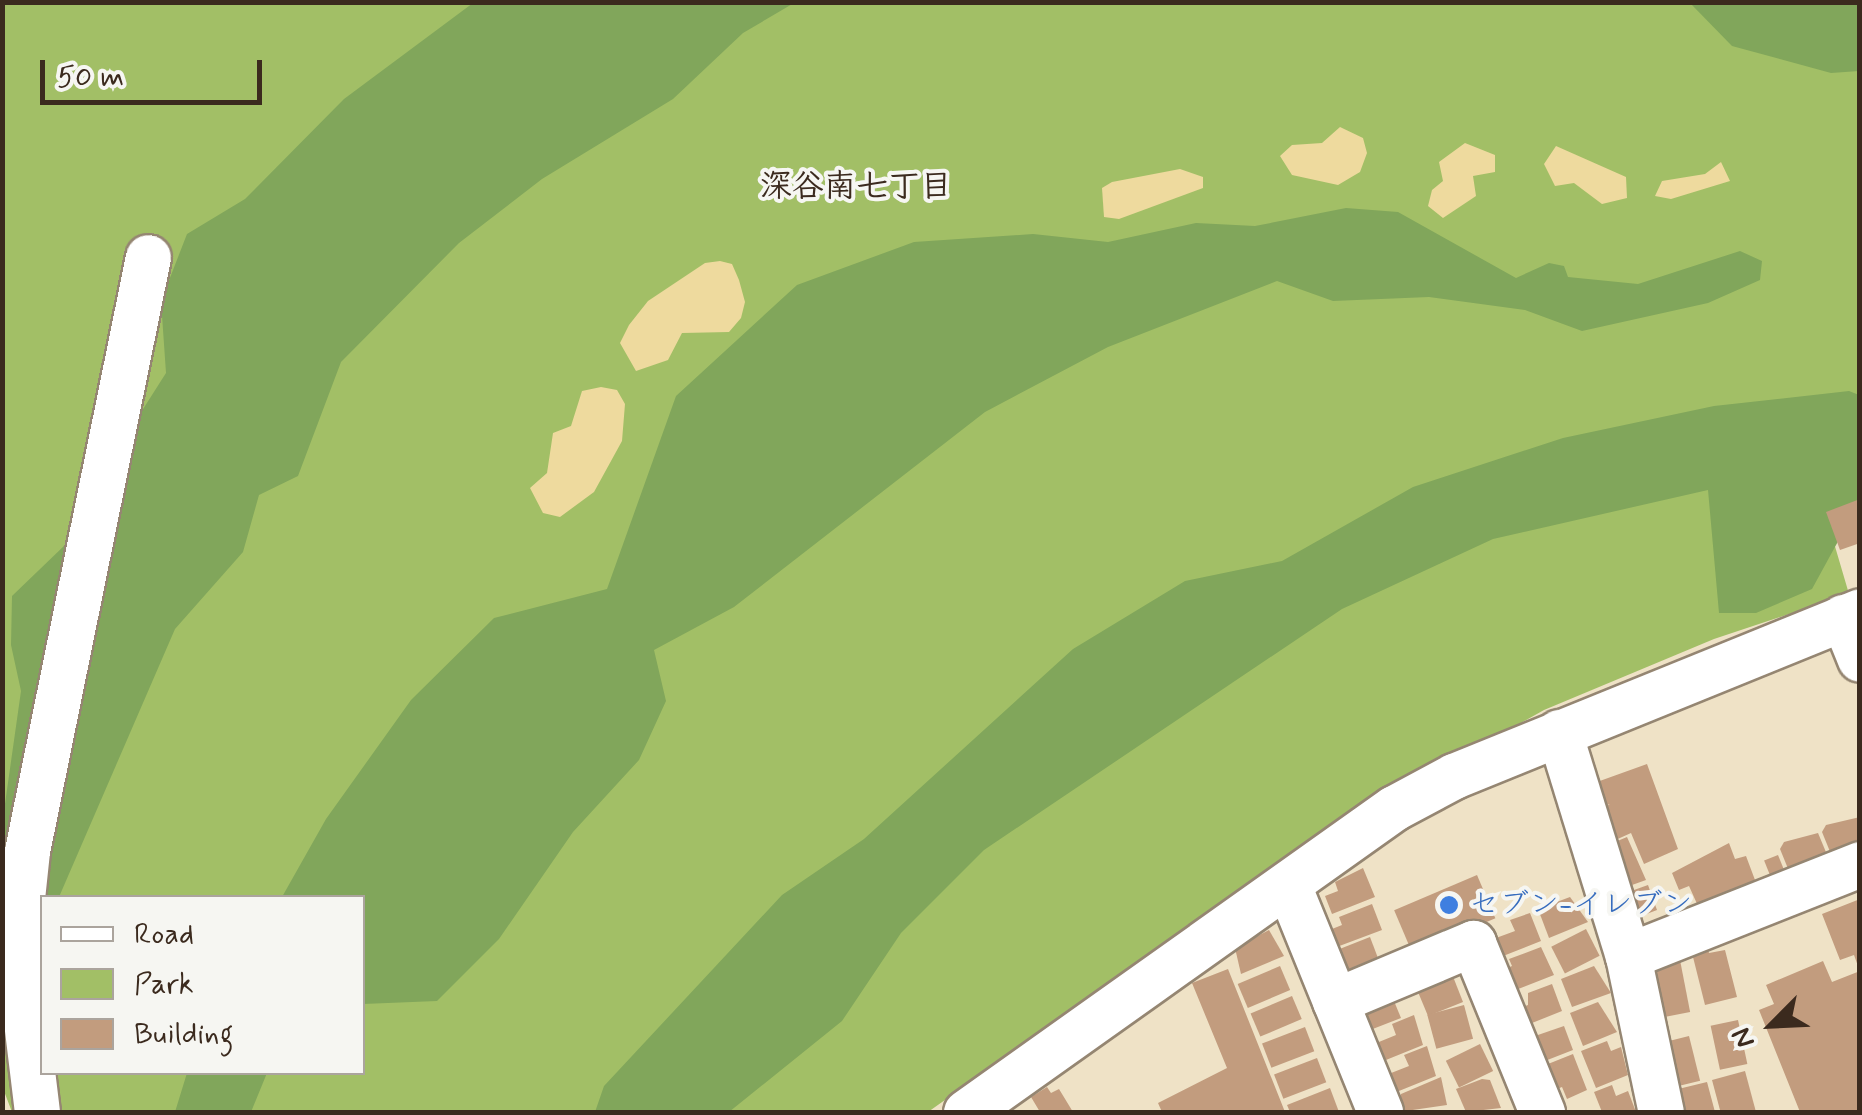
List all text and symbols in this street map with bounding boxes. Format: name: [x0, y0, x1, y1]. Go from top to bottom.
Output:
scale bar: [45, 40, 268, 102]
text: 50 m: [57, 58, 124, 97]
district label: 深谷南七丁目: [760, 168, 952, 206]
place label: セブン-イレブン: [1469, 887, 1692, 923]
marker: セブン-イレブン: [1438, 894, 1460, 916]
legend: [40, 895, 365, 1075]
text: Road: [134, 915, 194, 954]
text: Park: [134, 965, 194, 1004]
north arrow: [1722, 975, 1822, 1075]
text: Building: [134, 1015, 233, 1054]
text: N: [1723, 1021, 1765, 1053]

